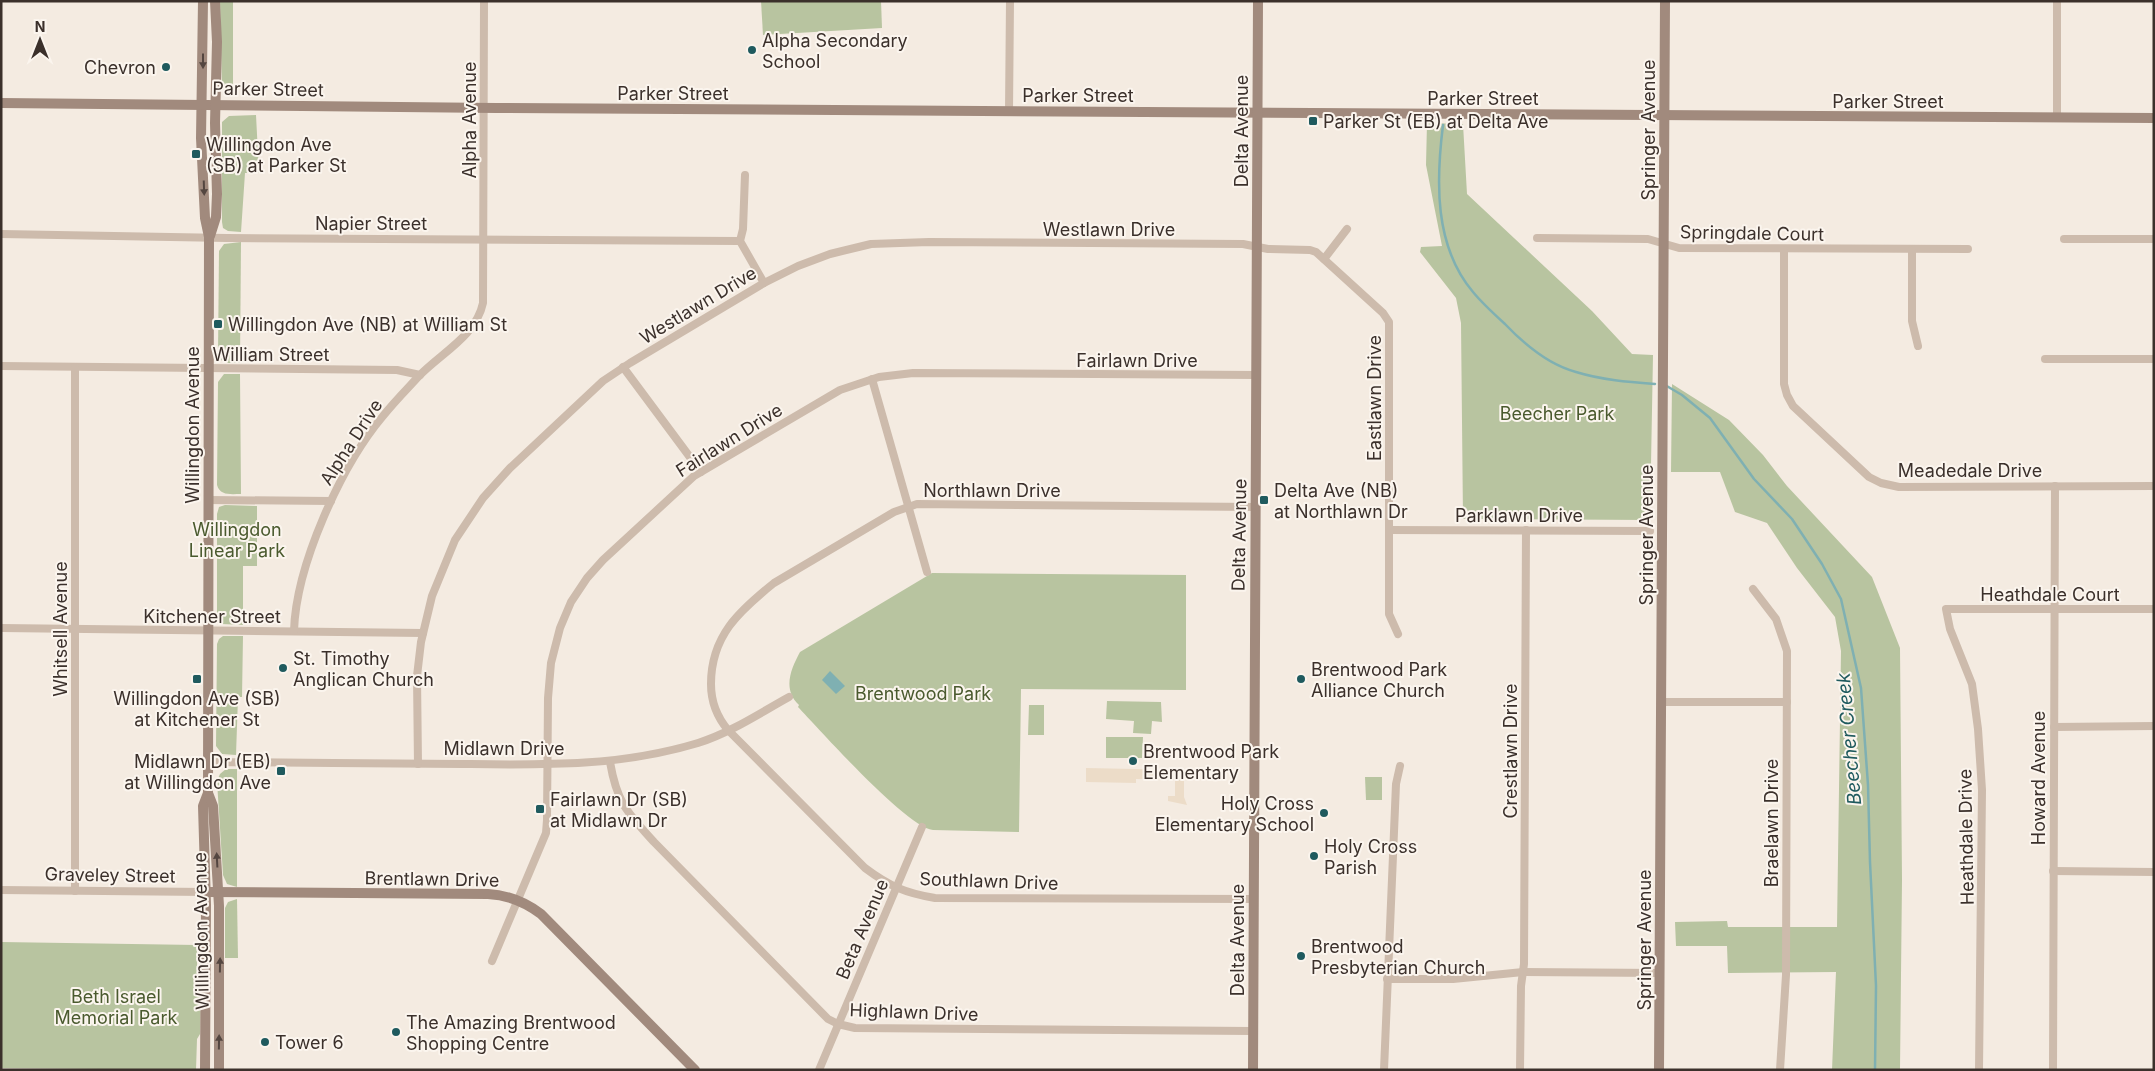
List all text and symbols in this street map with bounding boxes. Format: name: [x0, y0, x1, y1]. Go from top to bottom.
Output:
north arrow: [15, 15, 65, 65]
text: N: [35, 18, 45, 35]
place label: Alpha Secondary School: [762, 30, 908, 72]
marker: Alpha Secondary School: [746, 44, 758, 56]
one-way arrow: [199, 53, 207, 69]
place label: Chevron: [84, 57, 156, 78]
street label: Springer Avenue: [1638, 59, 1659, 201]
marker: Chevron: [160, 61, 172, 73]
street label: Alpha Avenue: [459, 62, 480, 178]
street label: Delta Avenue: [1231, 75, 1252, 187]
street label: Parker Street: [212, 78, 324, 100]
street label: Parker Street: [617, 83, 729, 104]
street label: Parker Street: [1022, 85, 1134, 106]
street label: Parker Street: [1427, 88, 1539, 109]
street label: Parker Street: [1832, 91, 1944, 112]
place label: Parker St (EB) at Delta Ave: [1323, 111, 1549, 132]
marker: Parker St (EB) at Delta Ave: [1307, 115, 1319, 127]
place label: Willingdon Ave (SB) at Parker St: [206, 134, 347, 176]
marker: Willingdon Ave (SB) at Parker St: [190, 148, 202, 160]
one-way arrow: [200, 181, 208, 197]
street label: Napier Street: [315, 213, 427, 234]
street label: Westlawn Drive: [1043, 219, 1175, 240]
street label: Springdale Court: [1680, 221, 1824, 245]
street label: Westlawn Drive: [636, 262, 760, 348]
place label: Willingdon Ave (NB) at William St: [228, 314, 507, 335]
marker: Willingdon Ave (NB) at William St: [212, 318, 224, 330]
street label: Eastlawn Drive: [1364, 335, 1385, 461]
street label: William Street: [213, 344, 330, 365]
street label: Willingdon Avenue: [182, 346, 203, 504]
street label: Fairlawn Drive: [1076, 350, 1198, 371]
street label: Alpha Drive: [315, 395, 387, 489]
street label: Fairlawn Drive: [672, 399, 786, 481]
park label: Beecher Park: [1500, 403, 1614, 424]
street label: Meadedale Drive: [1898, 460, 2042, 481]
street label: Springer Avenue: [1636, 464, 1657, 606]
street label: Delta Avenue: [1228, 479, 1250, 591]
street label: Northlawn Drive: [923, 480, 1061, 501]
place label: Delta Ave (NB) at Northlawn Dr: [1274, 480, 1408, 522]
marker: Delta Ave (NB) at Northlawn Dr: [1258, 494, 1270, 506]
street label: Parklawn Drive: [1455, 505, 1583, 526]
park label: Willingdon Linear Park: [189, 519, 285, 561]
street label: Whitsell Avenue: [50, 561, 71, 697]
street label: Heathdale Court: [1980, 584, 2120, 605]
street label: Kitchener Street: [143, 606, 281, 627]
place label: St. Timothy Anglican Church: [293, 648, 434, 690]
place label: Brentwood Park Alliance Church: [1311, 659, 1447, 701]
marker: St. Timothy Anglican Church: [277, 662, 289, 674]
water label: Beecher Creek: [1832, 671, 1866, 806]
marker: Willingdon Ave (SB) at Kitchener St: [191, 673, 203, 685]
marker: Brentwood Park Alliance Church: [1295, 673, 1307, 685]
park label: Brentwood Park: [855, 683, 991, 704]
street label: Crestlawn Drive: [1500, 683, 1521, 819]
place label: Willingdon Ave (SB) at Kitchener St: [113, 688, 281, 730]
street label: Howard Avenue: [2028, 711, 2049, 845]
street label: Midlawn Drive: [443, 738, 565, 759]
place label: Brentwood Park Elementary: [1143, 741, 1279, 783]
place label: Midlawn Dr (EB) at Willingdon Ave: [124, 751, 271, 793]
marker: Brentwood Park Elementary: [1127, 755, 1139, 767]
street label: Braelawn Drive: [1761, 759, 1782, 887]
marker: Midlawn Dr (EB) at Willingdon Ave: [275, 765, 287, 777]
street label: Heathdale Drive: [1954, 769, 1978, 905]
place label: Fairlawn Dr (SB) at Midlawn Dr: [550, 789, 688, 831]
place label: Holy Cross Elementary School: [1155, 793, 1314, 835]
marker: Fairlawn Dr (SB) at Midlawn Dr: [534, 803, 546, 815]
marker: Holy Cross Elementary School: [1318, 807, 1330, 819]
place label: Holy Cross Parish: [1324, 836, 1417, 878]
marker: Holy Cross Parish: [1308, 850, 1320, 862]
street label: Willingdon Avenue: [189, 852, 213, 1010]
one-way arrow: [212, 852, 220, 868]
street label: Graveley Street: [44, 863, 176, 887]
street label: Brentlawn Drive: [364, 867, 500, 891]
street label: Southlawn Drive: [919, 868, 1059, 894]
street label: Springer Avenue: [1634, 869, 1655, 1011]
street label: Beta Avenue: [831, 876, 893, 982]
street label: Delta Avenue: [1227, 884, 1248, 996]
place label: Brentwood Presbyterian Church: [1311, 936, 1485, 978]
marker: Brentwood Presbyterian Church: [1295, 950, 1307, 962]
one-way arrow: [216, 956, 224, 972]
park label: Beth Israel Memorial Park: [55, 986, 178, 1028]
street label: Highlawn Drive: [849, 999, 979, 1025]
place label: The Amazing Brentwood Shopping Centre: [406, 1012, 616, 1054]
marker: The Amazing Brentwood Shopping Centre: [390, 1026, 402, 1038]
place label: Tower 6: [275, 1032, 344, 1053]
one-way arrow: [216, 1033, 224, 1049]
marker: Tower 6: [259, 1036, 271, 1048]

